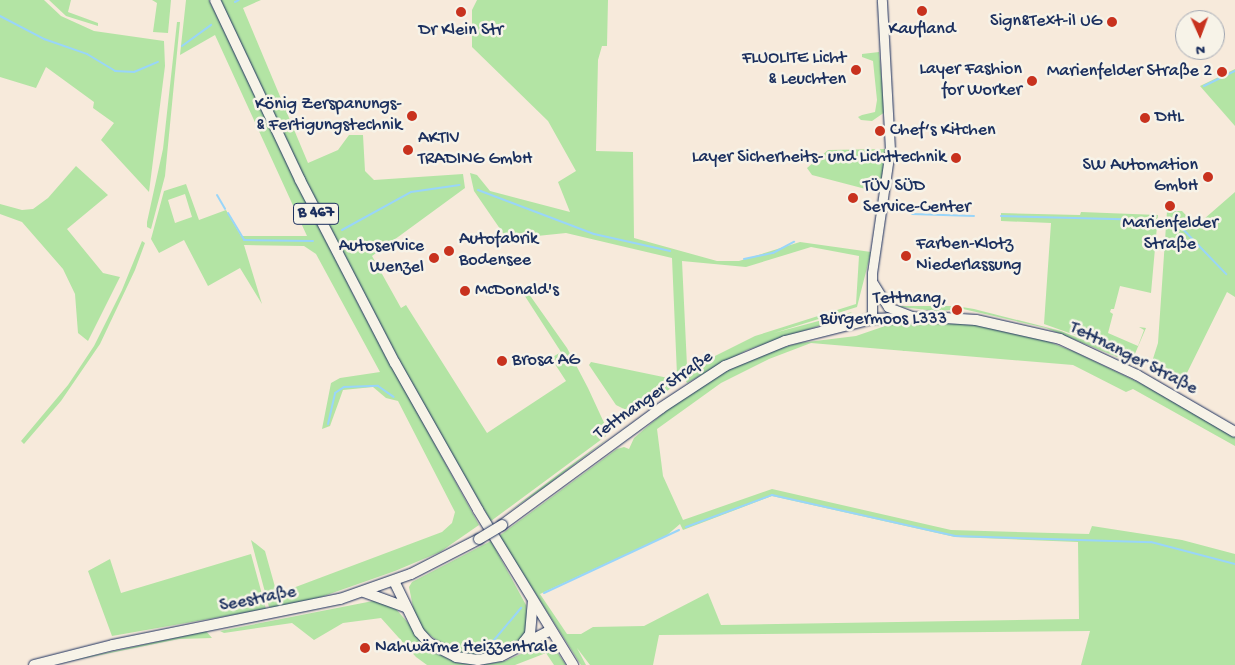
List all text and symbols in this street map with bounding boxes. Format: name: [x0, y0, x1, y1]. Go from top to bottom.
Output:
marker: Kaufland: [916, 5, 928, 17]
marker: Dr Klein Str: [455, 6, 467, 18]
north arrow: [1175, 10, 1225, 60]
place label: Sign&Text-il UG: [990, 11, 1102, 33]
marker: Sign&Text-il UG: [1106, 16, 1118, 28]
place label: Kaufland: [889, 19, 955, 41]
place label: Dr Klein Str: [419, 20, 503, 42]
text: N: [1196, 41, 1205, 58]
place label: FLUOLITE Licht & Leuchten: [742, 49, 846, 92]
place label: Layer Fashion for Worker: [919, 60, 1022, 102]
place label: Marienfelder Straße 2: [1047, 61, 1212, 83]
marker: FLUOLITE Licht & Leuchten: [850, 64, 862, 76]
marker: Marienfelder Straße 2: [1216, 66, 1228, 78]
marker: Layer Fashion for Worker: [1026, 75, 1038, 87]
place label: König Zerspanungs- & Fertigungstechnik: [255, 95, 402, 138]
place label: DHL: [1155, 107, 1184, 129]
marker: König Zerspanungs- & Fertigungstechnik: [406, 110, 418, 122]
marker: DHL: [1139, 112, 1151, 124]
place label: Chef‘s Kitchen: [890, 120, 996, 142]
marker: Chef‘s Kitchen: [874, 125, 886, 137]
place label: AKTIV TRADING GmbH: [418, 129, 532, 172]
marker: AKTIV TRADING GmbH: [402, 144, 414, 156]
place label: Layer Sicherheits- und Lichttechnik: [692, 147, 946, 169]
marker: Layer Sicherheits- und Lichttechnik: [950, 152, 962, 164]
place label: SW Automation GmbH: [1082, 156, 1198, 198]
marker: SW Automation GmbH: [1202, 171, 1214, 183]
place label: TÜV SÜD Service-Center: [863, 177, 971, 220]
marker: TÜV SÜD Service-Center: [847, 192, 859, 204]
road number: B 467: [292, 200, 340, 228]
marker: Marienfelder Straße: [1164, 200, 1176, 212]
place label: Marienfelder Straße: [1122, 214, 1218, 256]
place label: Autofabrik Bodensee: [459, 230, 538, 272]
place label: Farben-Klotz Niederlassung: [916, 235, 1022, 278]
place label: Autoservice Wenzel: [339, 237, 424, 280]
marker: Autofabrik Bodensee: [443, 245, 455, 257]
marker: Farben-Klotz Niederlassung: [900, 250, 912, 262]
marker: Autoservice Wenzel: [428, 252, 440, 264]
place label: McDonald's: [475, 280, 559, 302]
marker: McDonald's: [459, 285, 471, 297]
place label: Tettnang, Bürgermoos L333: [820, 289, 947, 332]
marker: Tettnang, Bürgermoos L333: [951, 304, 963, 316]
street label: Tettnanger Straße: [1066, 317, 1200, 401]
street label: Tettnanger Straße: [590, 347, 718, 445]
place label: Brosa AG: [512, 350, 580, 372]
marker: Brosa AG: [496, 355, 508, 367]
street label: Seestraße: [218, 582, 298, 618]
place label: Nahwärme Heizzentrale: [375, 637, 557, 659]
marker: Nahwärme Heizzentrale: [359, 642, 371, 654]

